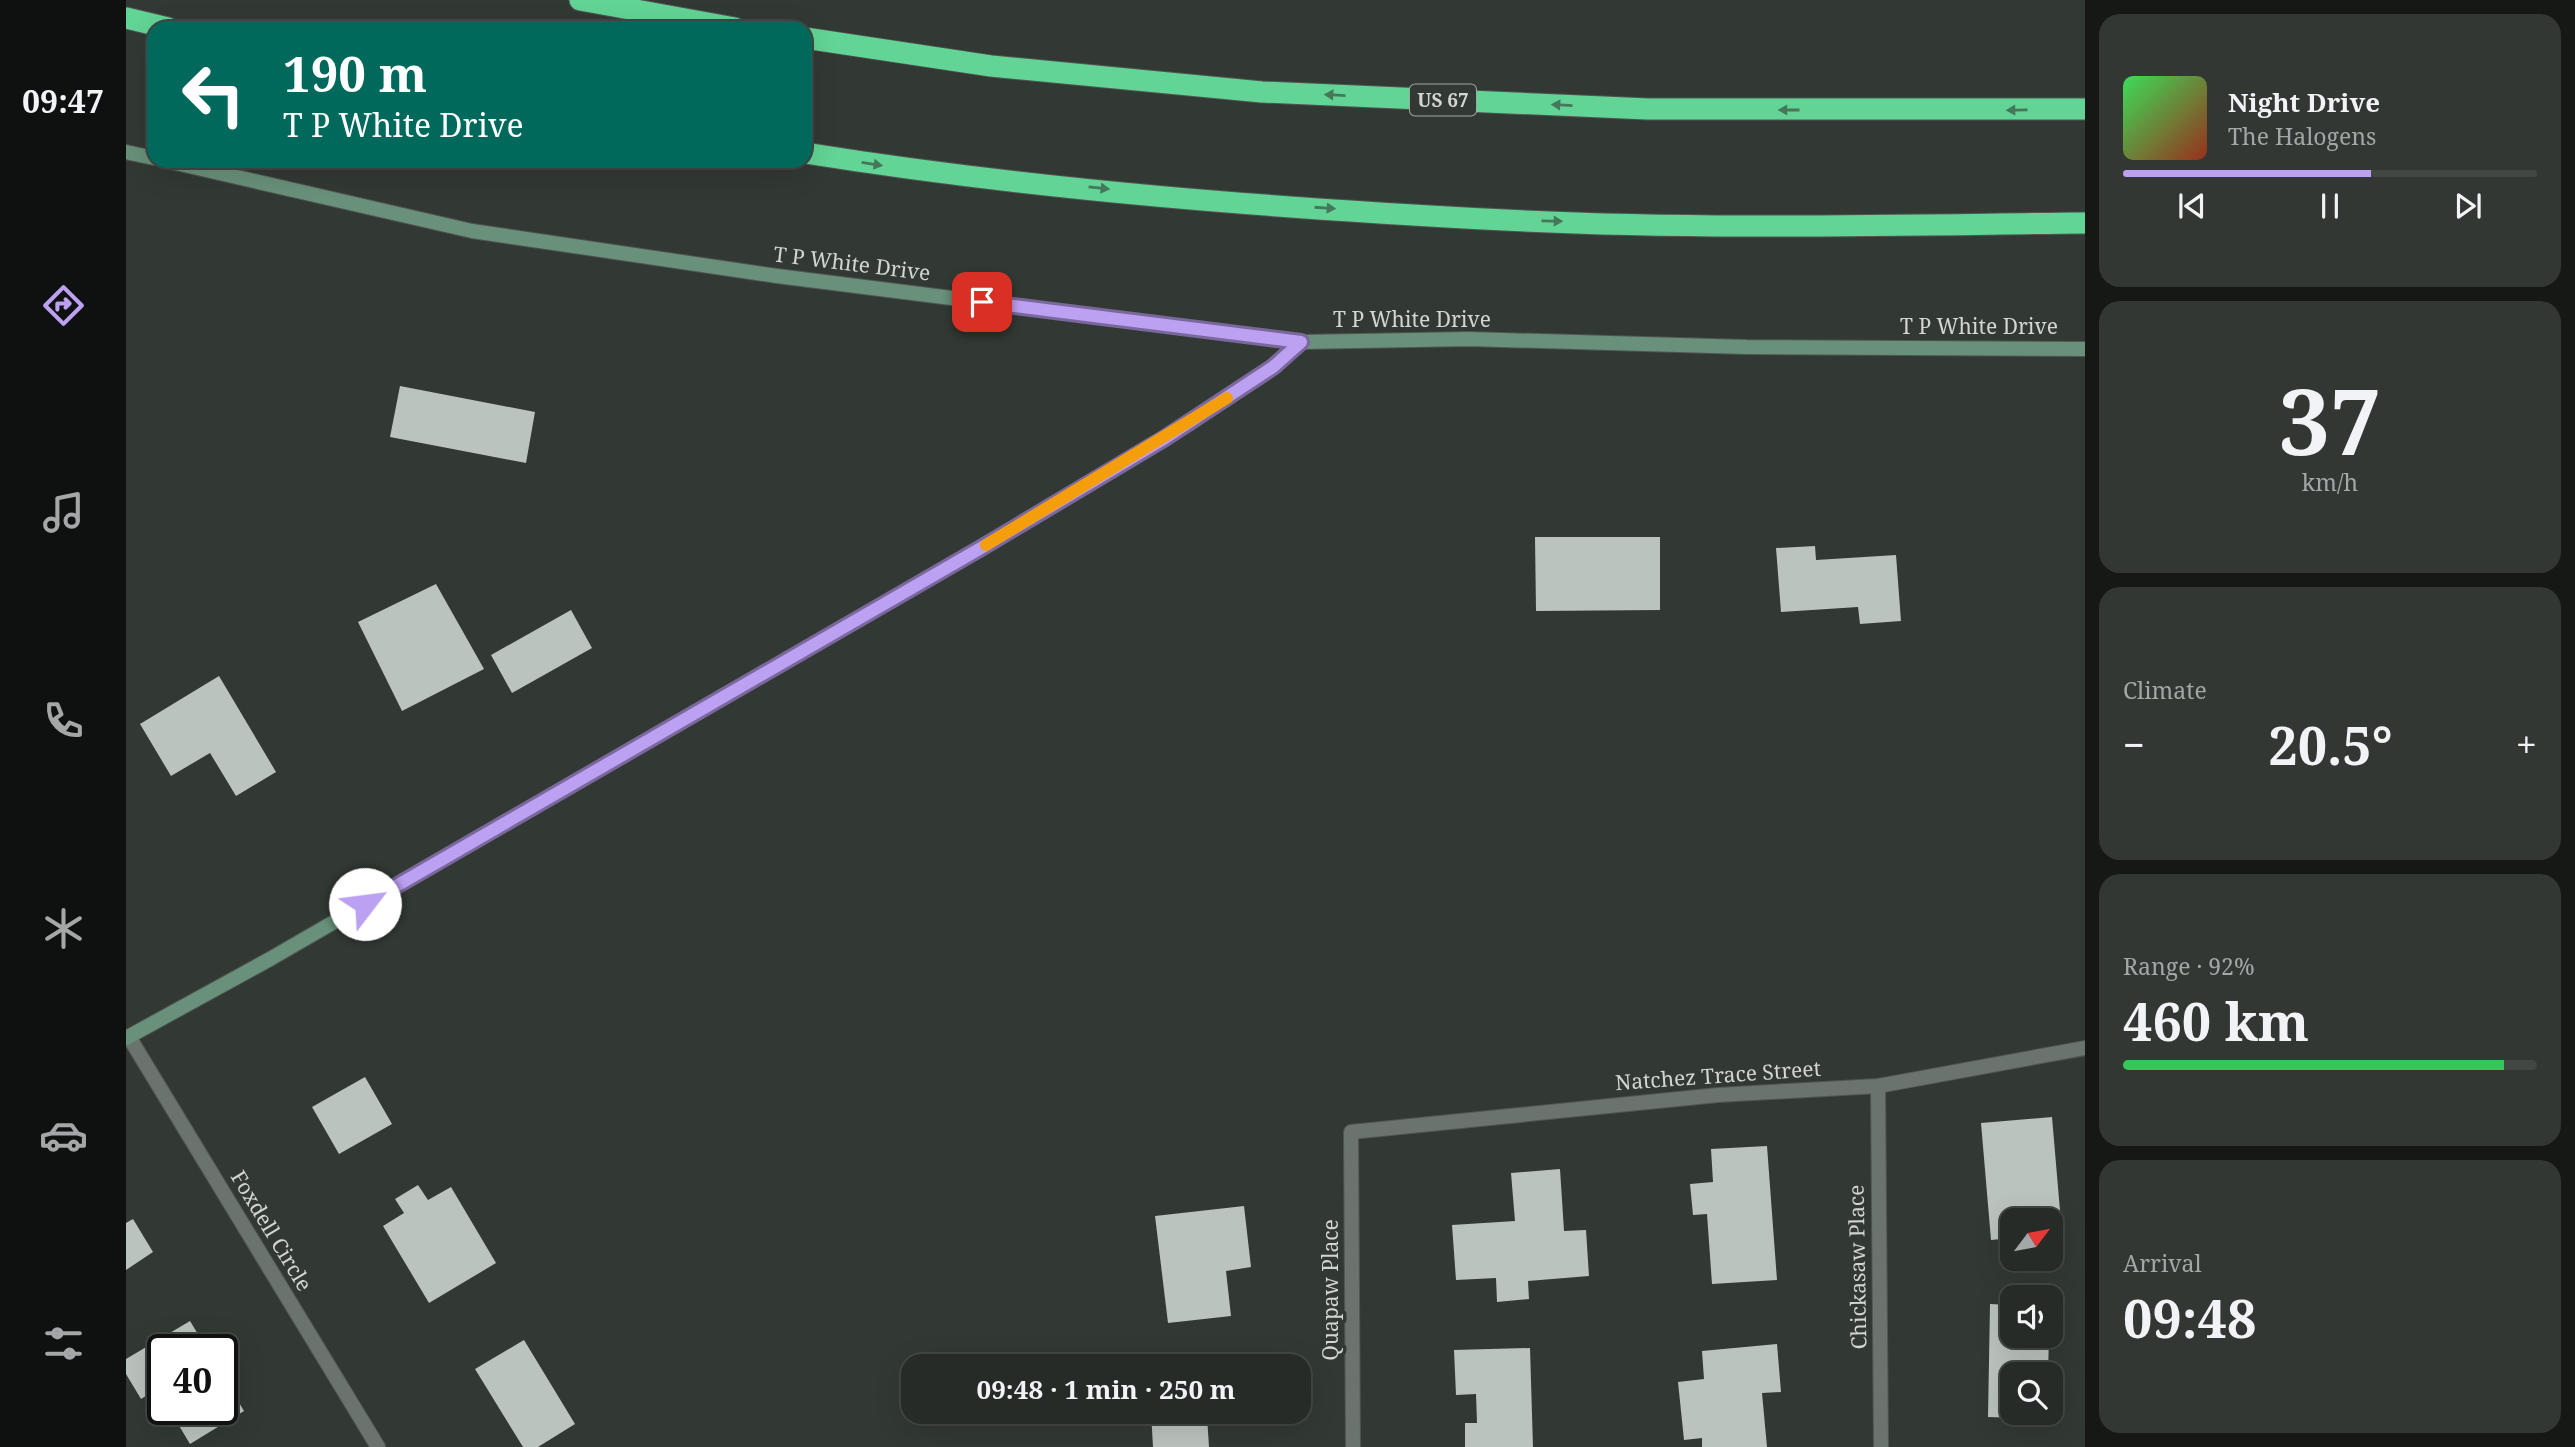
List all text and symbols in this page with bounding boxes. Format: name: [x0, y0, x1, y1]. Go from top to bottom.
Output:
text: 190 m: [283, 40, 427, 106]
icon: left: [168, 49, 259, 140]
text: 09:47: [22, 79, 104, 122]
text: Night Drive: [2228, 84, 2380, 120]
road number: US 67: [1410, 85, 1476, 116]
one-way arrow: [1323, 89, 1345, 100]
one-way arrow: [1551, 100, 1573, 111]
text: T P White Drive: [283, 103, 524, 146]
one-way arrow: [1778, 104, 1800, 116]
one-way arrow: [2006, 104, 2028, 116]
text: The Halogens: [2228, 120, 2376, 152]
one-way arrow: [861, 159, 883, 170]
one-way arrow: [1088, 183, 1110, 194]
icon: previous: [2173, 187, 2211, 225]
icon: pause: [2311, 187, 2349, 225]
icon: next: [2449, 187, 2487, 225]
one-way arrow: [1314, 203, 1336, 214]
one-way arrow: [1541, 216, 1563, 227]
street label: T P White Drive: [772, 239, 932, 287]
pin: [952, 272, 1012, 332]
icon: directions: [39, 281, 88, 330]
icon: arrive: [963, 283, 1001, 321]
street label: T P White Drive: [1333, 305, 1491, 333]
street label: T P White Drive: [1900, 312, 2058, 340]
text: 37: [2279, 358, 2381, 482]
text: km/h: [2302, 466, 2358, 498]
icon: music: [39, 488, 88, 537]
text: Climate: [2123, 674, 2207, 706]
icon: phone: [39, 696, 88, 745]
text: 20.5°: [2268, 709, 2393, 780]
text: −: [2123, 718, 2145, 770]
text: +: [2516, 718, 2537, 770]
position arrow: [328, 867, 402, 941]
icon: climate: [39, 904, 88, 953]
text: Range · 92%: [2123, 950, 2255, 982]
text: 460 km: [2123, 985, 2309, 1056]
street label: Natchez Trace Street: [1614, 1054, 1822, 1096]
icon: car: [39, 1111, 88, 1160]
street label: Foxdell Circle: [225, 1165, 319, 1296]
street label: Chickasaw Place: [1842, 1184, 1872, 1350]
north arrow: [2000, 1208, 2063, 1270]
map controls: [2000, 1208, 2063, 1425]
street label: Quapaw Place: [1316, 1219, 1344, 1361]
text: Arrival: [2123, 1247, 2202, 1279]
text: 09:48: [2123, 1282, 2256, 1353]
button: sound: [2000, 1285, 2063, 1348]
icon: filters: [39, 1319, 88, 1368]
speed limit sign: 40: [147, 1334, 238, 1425]
button: search: [2000, 1362, 2063, 1425]
text: 09:48 · 1 min · 250 m: [976, 1371, 1236, 1407]

